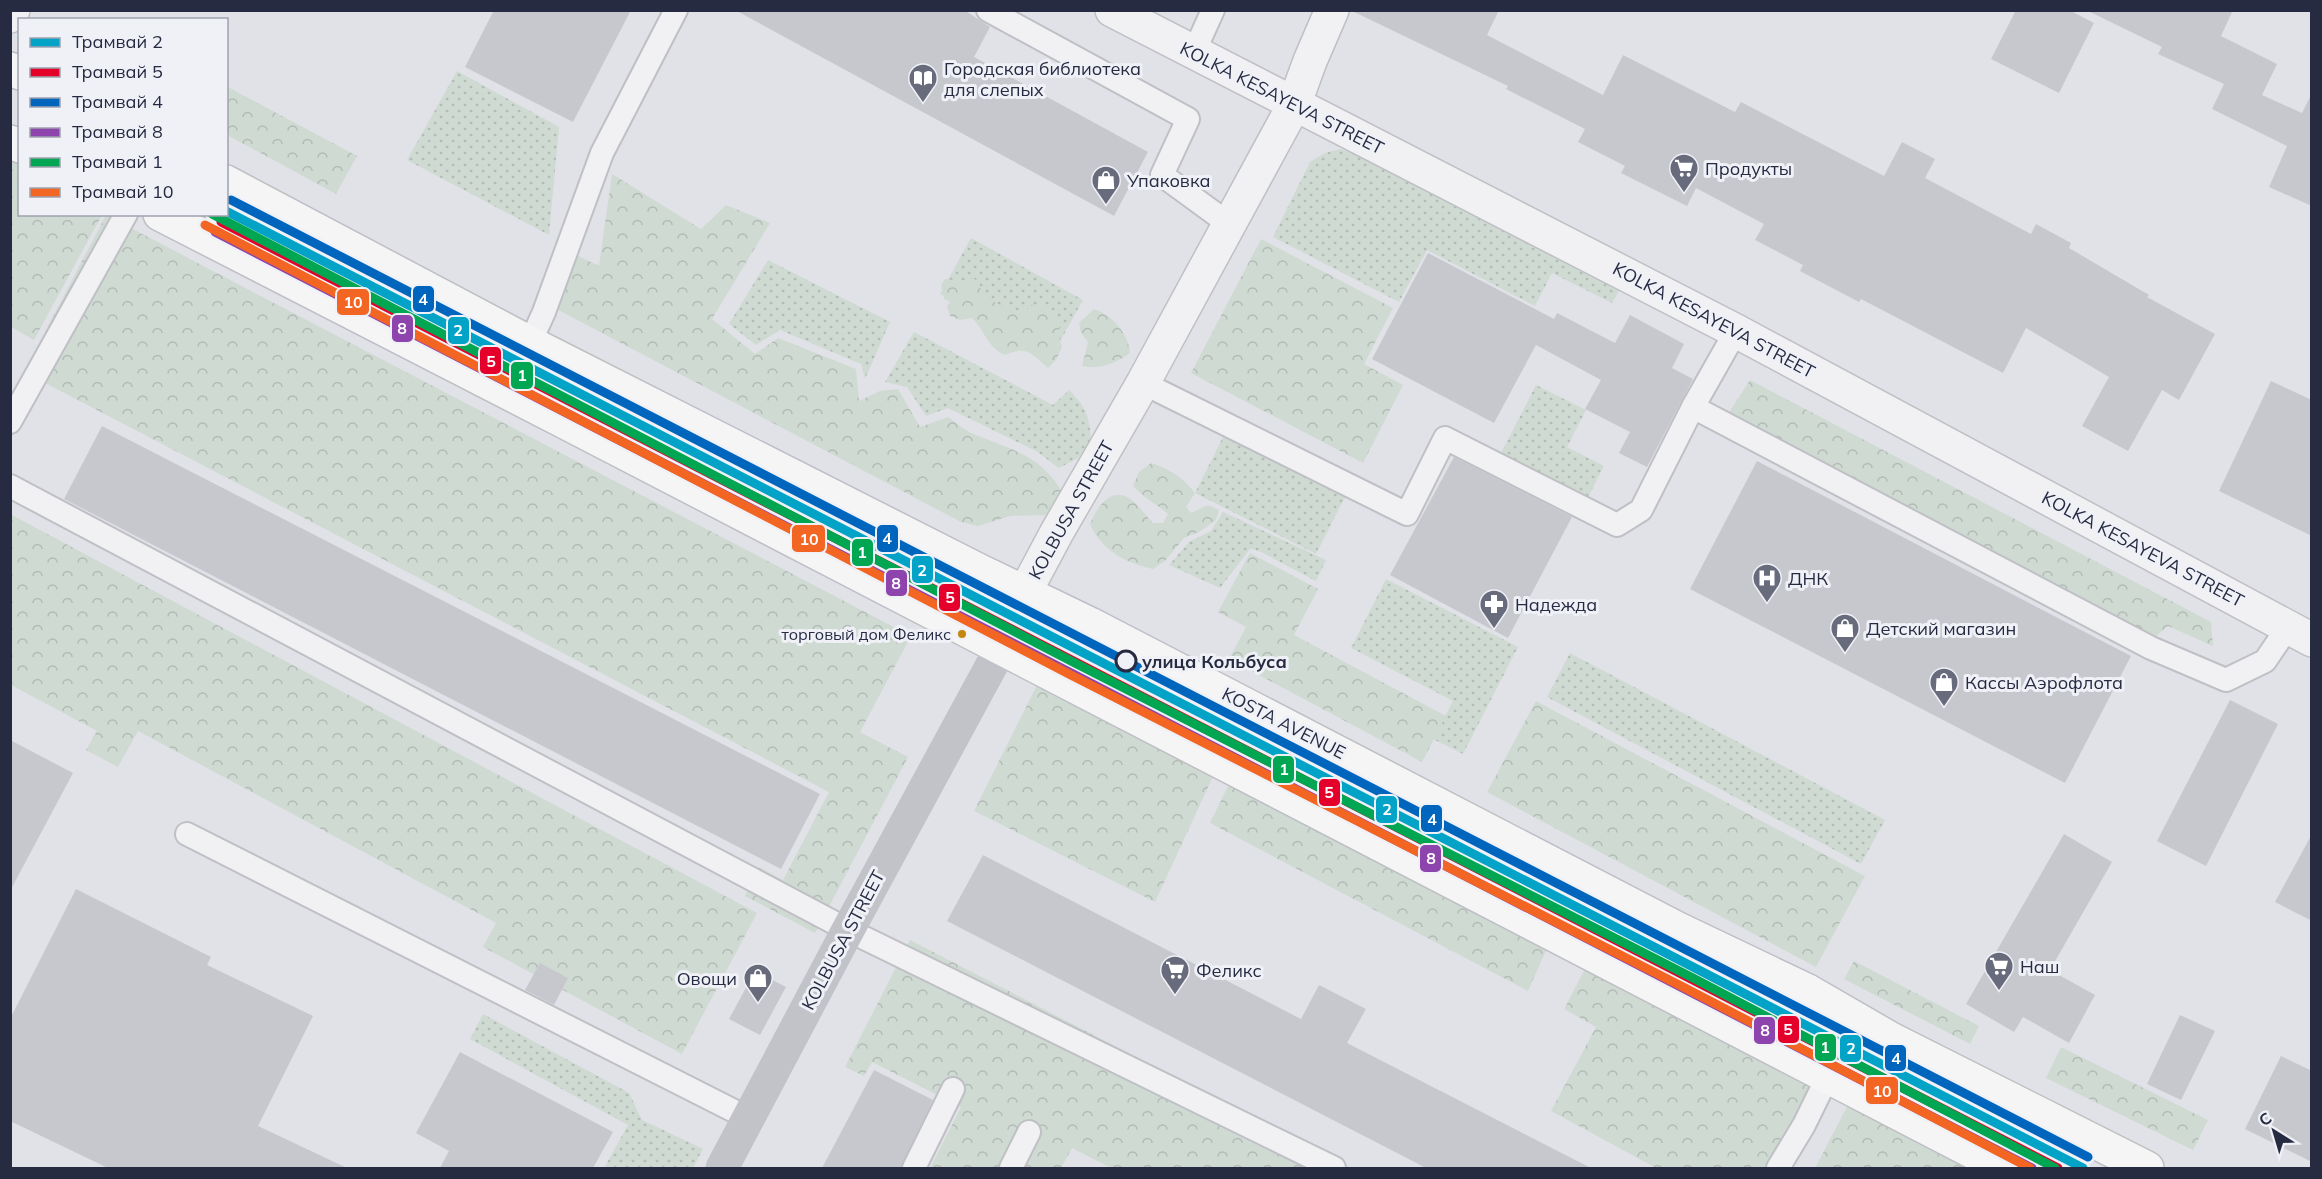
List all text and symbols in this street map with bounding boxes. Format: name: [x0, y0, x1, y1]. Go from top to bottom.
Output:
legend: [18, 18, 228, 216]
text: Трамвай 2: [72, 30, 163, 53]
street label: KOLKA KESAYEVA STREET: [1176, 37, 1388, 160]
place label: Городская библиотека для слепых: [944, 57, 1141, 101]
text: Трамвай 5: [72, 60, 163, 83]
library icon: Городская библиотека для слепых: [907, 62, 939, 104]
text: Трамвай 4: [72, 90, 163, 113]
text: Трамвай 8: [72, 120, 163, 143]
text: Трамвай 1: [72, 150, 163, 173]
supermarket icon: Продукты: [1668, 152, 1700, 194]
place label: Продукты: [1705, 157, 1792, 180]
shop icon: Упаковка: [1090, 164, 1122, 206]
place label: Упаковка: [1126, 169, 1211, 192]
text: Трамвай 10: [72, 180, 174, 203]
street label: KOLKA KESAYEVA STREET: [1609, 257, 1819, 383]
line badge: 4: [412, 285, 435, 313]
line badge: 10: [336, 288, 370, 316]
text: 4: [418, 289, 428, 309]
text: 10: [343, 292, 363, 312]
line badge: 8: [391, 314, 414, 343]
line badge: 2: [447, 316, 470, 345]
text: 8: [397, 318, 407, 338]
text: 2: [453, 320, 463, 340]
line badge: 5: [479, 346, 502, 375]
text: 5: [486, 351, 496, 371]
line badge: 1: [510, 361, 534, 390]
text: 1: [517, 365, 527, 385]
street label: KOLBUSA STREET: [1023, 436, 1119, 583]
street label: KOLKA KESAYEVA STREET: [2038, 486, 2248, 612]
line badge: 10: [791, 524, 826, 553]
line badge: 4: [876, 524, 899, 553]
text: 4: [882, 528, 892, 548]
text: 10: [799, 529, 819, 549]
line badge: 1: [851, 538, 874, 567]
text: 1: [857, 542, 867, 562]
line badge: 2: [911, 555, 934, 584]
text: 2: [917, 560, 927, 580]
hospital icon: ДНК: [1751, 562, 1783, 604]
place label: ДНК: [1788, 567, 1828, 590]
line badge: 8: [885, 569, 908, 597]
text: 8: [891, 573, 901, 593]
line badge: 5: [938, 583, 961, 612]
text: 5: [945, 587, 955, 607]
pharmacy icon: Надежда: [1478, 588, 1510, 630]
place label: Надежда: [1515, 593, 1597, 616]
shop icon: Детский магазин: [1829, 612, 1861, 654]
place label: Детский магазин: [1866, 617, 2016, 640]
place label: торговый дом Феликс: [781, 624, 951, 644]
marker: торговый дом Феликс: [956, 628, 968, 640]
marker: улица Кольбуса: [1115, 650, 1137, 672]
place label: улица Кольбуса: [1142, 650, 1287, 673]
shop icon: Кассы Аэрофлота: [1928, 666, 1960, 708]
place label: Кассы Аэрофлота: [1965, 671, 2123, 694]
street label: KOSTA AVENUE: [1218, 682, 1350, 764]
line badge: 1: [1272, 755, 1295, 784]
text: 1: [1279, 759, 1289, 779]
line badge: 5: [1318, 778, 1341, 807]
text: 5: [1324, 782, 1334, 802]
line badge: 2: [1375, 795, 1398, 824]
text: 2: [1382, 799, 1392, 819]
line badge: 4: [1420, 804, 1443, 833]
text: 4: [1427, 809, 1437, 829]
line badge: 8: [1419, 844, 1442, 873]
text: 8: [1426, 848, 1436, 868]
street label: KOLBUSA STREET: [796, 866, 890, 1014]
supermarket icon: Наш: [1983, 950, 2015, 992]
supermarket icon: Феликс: [1159, 954, 1191, 996]
place label: Наш: [2020, 955, 2059, 978]
place label: Феликс: [1196, 959, 1262, 982]
shop icon: Овощи: [742, 962, 774, 1004]
place label: Овощи: [677, 967, 737, 990]
line badge: 5: [1777, 1015, 1800, 1044]
line badge: 8: [1753, 1016, 1776, 1045]
text: 5: [1783, 1019, 1793, 1039]
text: 8: [1760, 1020, 1770, 1040]
line badge: 1: [1814, 1033, 1837, 1062]
line badge: 2: [1839, 1034, 1862, 1063]
text: 1: [1820, 1037, 1830, 1057]
text: 2: [1846, 1038, 1856, 1058]
line badge: 4: [1884, 1044, 1907, 1072]
text: 4: [1891, 1048, 1901, 1068]
line badge: 10: [1865, 1076, 1899, 1105]
text: 10: [1872, 1081, 1892, 1101]
north arrow: [2244, 1101, 2304, 1161]
text: С: [2255, 1108, 2275, 1130]

